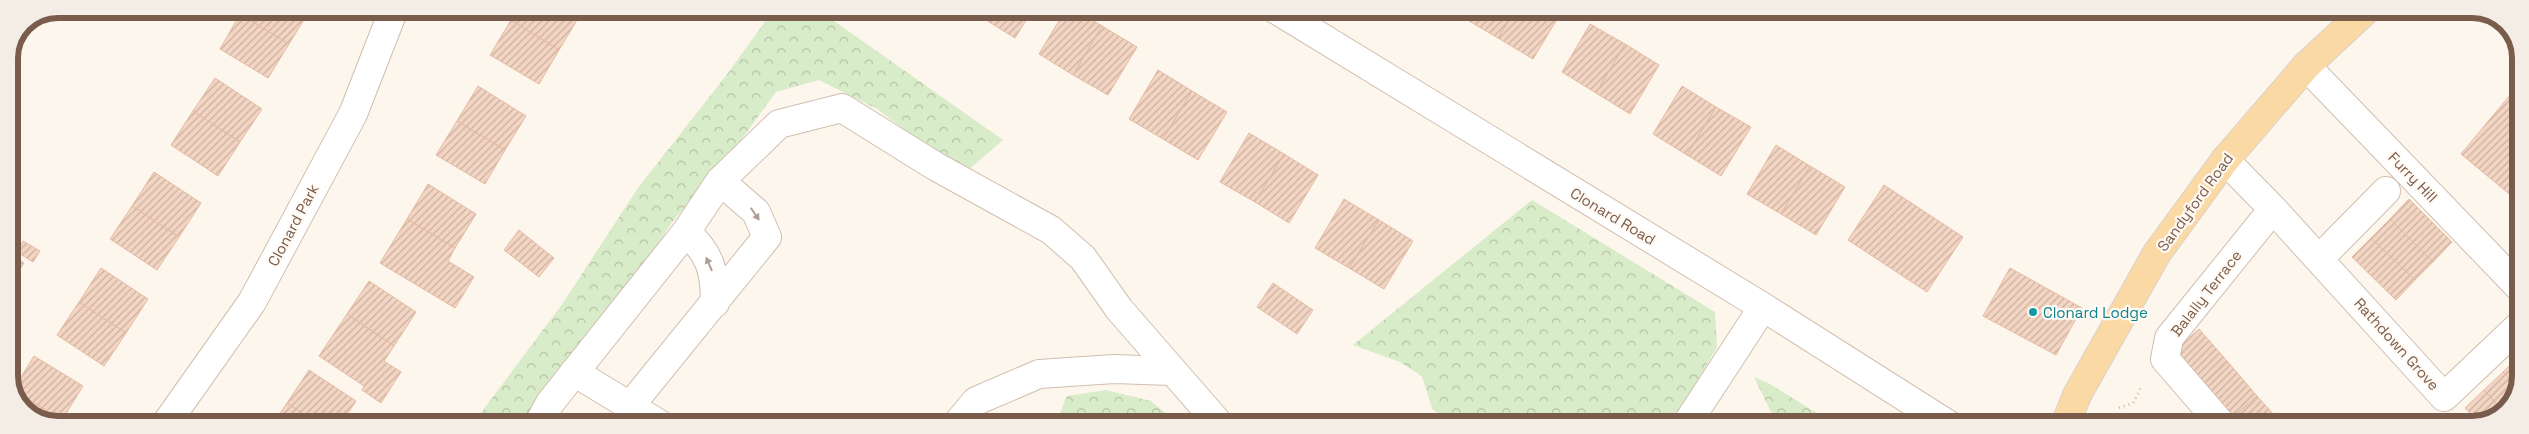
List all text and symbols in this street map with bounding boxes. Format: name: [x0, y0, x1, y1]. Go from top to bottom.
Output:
street label: Furry Hill: [2384, 148, 2442, 206]
street label: Sandyford Road: [2153, 149, 2237, 255]
street label: Clonard Park: [263, 181, 323, 269]
street label: Clonard Road: [1567, 183, 1659, 249]
one-way arrow: [751, 207, 760, 221]
street label: Balally Terrace: [2166, 246, 2246, 340]
one-way arrow: [705, 257, 713, 271]
street label: Rathdown Grove: [2350, 294, 2444, 394]
place label: Clonard Lodge: [2043, 303, 2148, 322]
marker: Clonard Lodge: [2027, 306, 2039, 318]

